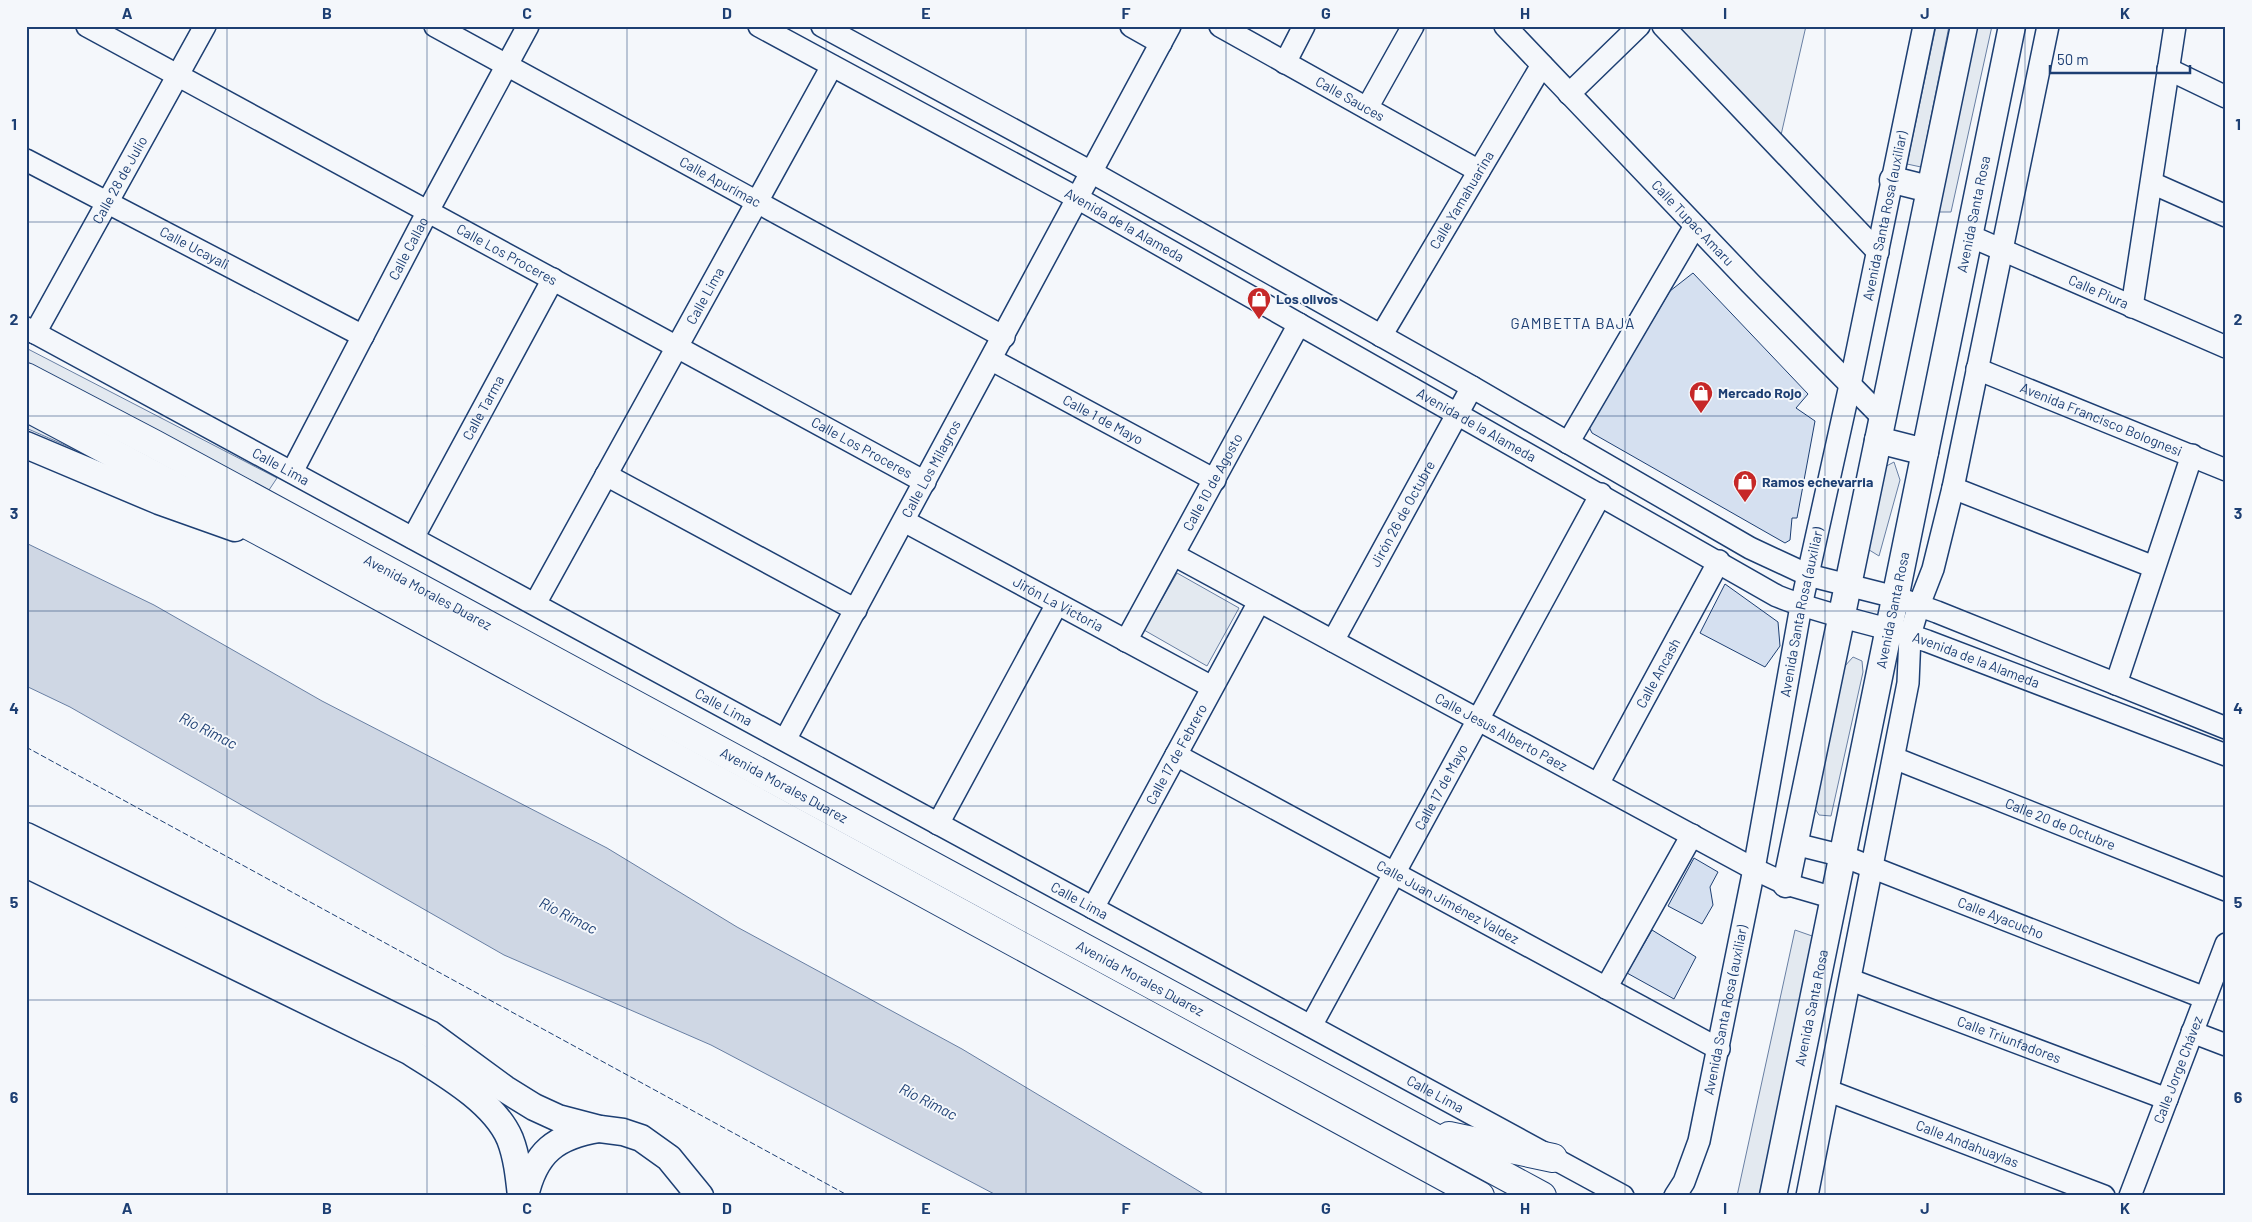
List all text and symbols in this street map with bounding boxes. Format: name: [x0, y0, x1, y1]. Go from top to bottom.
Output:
text: A: [122, 3, 133, 22]
text: B: [322, 3, 332, 22]
text: C: [522, 3, 532, 22]
text: D: [722, 3, 732, 22]
text: E: [921, 3, 931, 22]
text: F: [1122, 3, 1131, 22]
text: G: [1321, 3, 1331, 22]
text: H: [1520, 3, 1530, 22]
text: I: [1723, 3, 1727, 22]
text: J: [1920, 3, 1930, 22]
text: K: [2120, 3, 2130, 22]
scale bar: [2050, 42, 2190, 74]
text: 50 m: [2057, 50, 2089, 68]
street label: Calle Sauces: [1313, 72, 1388, 125]
text: 1: [11, 114, 17, 133]
text: 1: [2235, 114, 2241, 133]
street label: Avenida Santa Rosa (auxiliar): [1859, 129, 1910, 302]
street label: Calle 28 de Julio: [88, 133, 150, 227]
street label: Calle Yamahuarina: [1426, 148, 1497, 252]
street label: Calle Apurímac: [677, 152, 764, 211]
street label: Avenida Santa Rosa: [1953, 154, 1993, 274]
street label: Calle Tupac Amaru: [1648, 176, 1738, 269]
street label: Avenida de la Alameda: [1062, 184, 1187, 265]
street label: Calle Callao: [384, 214, 432, 283]
street label: Calle Los Proceres: [454, 220, 561, 288]
street label: Calle Ucayali: [157, 222, 232, 273]
street label: Calle Lima: [682, 264, 727, 327]
street label: Calle Piura: [2066, 271, 2131, 312]
shop icon: Los olivos: [1246, 286, 1272, 320]
place label: Los olivos: [1276, 290, 1338, 307]
text: 2: [10, 309, 19, 328]
text: 2: [2234, 309, 2243, 328]
district label: GAMBETTA BAJA: [1511, 314, 1635, 332]
street label: Calle Tarma: [459, 372, 507, 443]
street label: Avenida Francisco Bolognesi: [2018, 378, 2185, 459]
shop icon: Mercado Rojo: [1688, 380, 1714, 414]
street label: Avenida de la Alameda: [1414, 384, 1539, 465]
place label: Mercado Rojo: [1718, 384, 1802, 401]
street label: Calle 1 de Mayo: [1060, 391, 1146, 448]
street label: Calle Los Proceres: [809, 413, 916, 482]
street label: Calle Los Milagros: [898, 417, 964, 520]
street label: Calle 10 de Agosto: [1179, 430, 1246, 534]
street label: Calle Lima: [249, 444, 313, 488]
street label: Jirón 26 de Octubre: [1366, 457, 1438, 570]
shop icon: Ramos echevarria: [1732, 469, 1758, 503]
place label: Ramos echevarria: [1762, 473, 1873, 490]
text: 3: [10, 503, 18, 522]
text: 3: [2234, 503, 2242, 522]
street label: Avenida Santa Rosa (auxiliar): [1776, 525, 1826, 698]
street label: Avenida Santa Rosa: [1872, 550, 1912, 670]
street label: Avenida Morales Duarez: [361, 551, 495, 633]
street label: Jirón La Victoria: [1010, 572, 1106, 635]
street label: Avenida de la Alameda: [1911, 628, 2042, 691]
street label: Calle Ancash: [1632, 635, 1683, 711]
street label: Calle Lima: [692, 684, 755, 729]
street label: Calle Jesus Alberto Paez: [1432, 689, 1571, 774]
text: 4: [9, 698, 19, 717]
text: 4: [2233, 698, 2243, 717]
street label: Calle 17 de Febrero: [1142, 701, 1210, 807]
water label: Río Rímac: [177, 708, 241, 752]
street label: Calle 17 de Mayo: [1410, 741, 1471, 833]
street label: Avenida Morales Duarez: [717, 743, 851, 826]
street label: Calle 20 de Octubre: [2003, 794, 2118, 853]
street label: Calle Juan Jiménez Valdez: [1374, 856, 1522, 947]
street label: Calle Lima: [1048, 878, 1111, 923]
text: 5: [10, 892, 19, 911]
text: 5: [2234, 892, 2243, 911]
water label: Río Rímac: [537, 893, 601, 937]
street label: Calle Ayacucho: [1956, 893, 2046, 942]
street label: Avenida Santa Rosa (auxiliar): [1700, 923, 1751, 1096]
street label: Avenida Morales Duarez: [1074, 936, 1207, 1019]
street label: Avenida Santa Rosa: [1791, 948, 1831, 1068]
street label: Calle Triunfadores: [1955, 1012, 2064, 1066]
street label: Calle Jorge Chávez: [2149, 1013, 2206, 1126]
street label: Calle Lima: [1404, 1071, 1467, 1116]
water label: Río Rímac: [897, 1079, 961, 1123]
text: 6: [10, 1087, 19, 1106]
text: 6: [2234, 1087, 2243, 1106]
street label: Calle Andahuaylas: [1914, 1116, 2022, 1171]
text: A: [122, 1198, 133, 1217]
text: B: [322, 1198, 332, 1217]
text: C: [522, 1198, 532, 1217]
text: D: [722, 1198, 732, 1217]
text: E: [921, 1198, 931, 1217]
text: F: [1122, 1198, 1131, 1217]
text: G: [1321, 1198, 1331, 1217]
text: H: [1520, 1198, 1530, 1217]
text: I: [1723, 1198, 1727, 1217]
text: J: [1920, 1198, 1930, 1217]
text: K: [2120, 1198, 2130, 1217]

